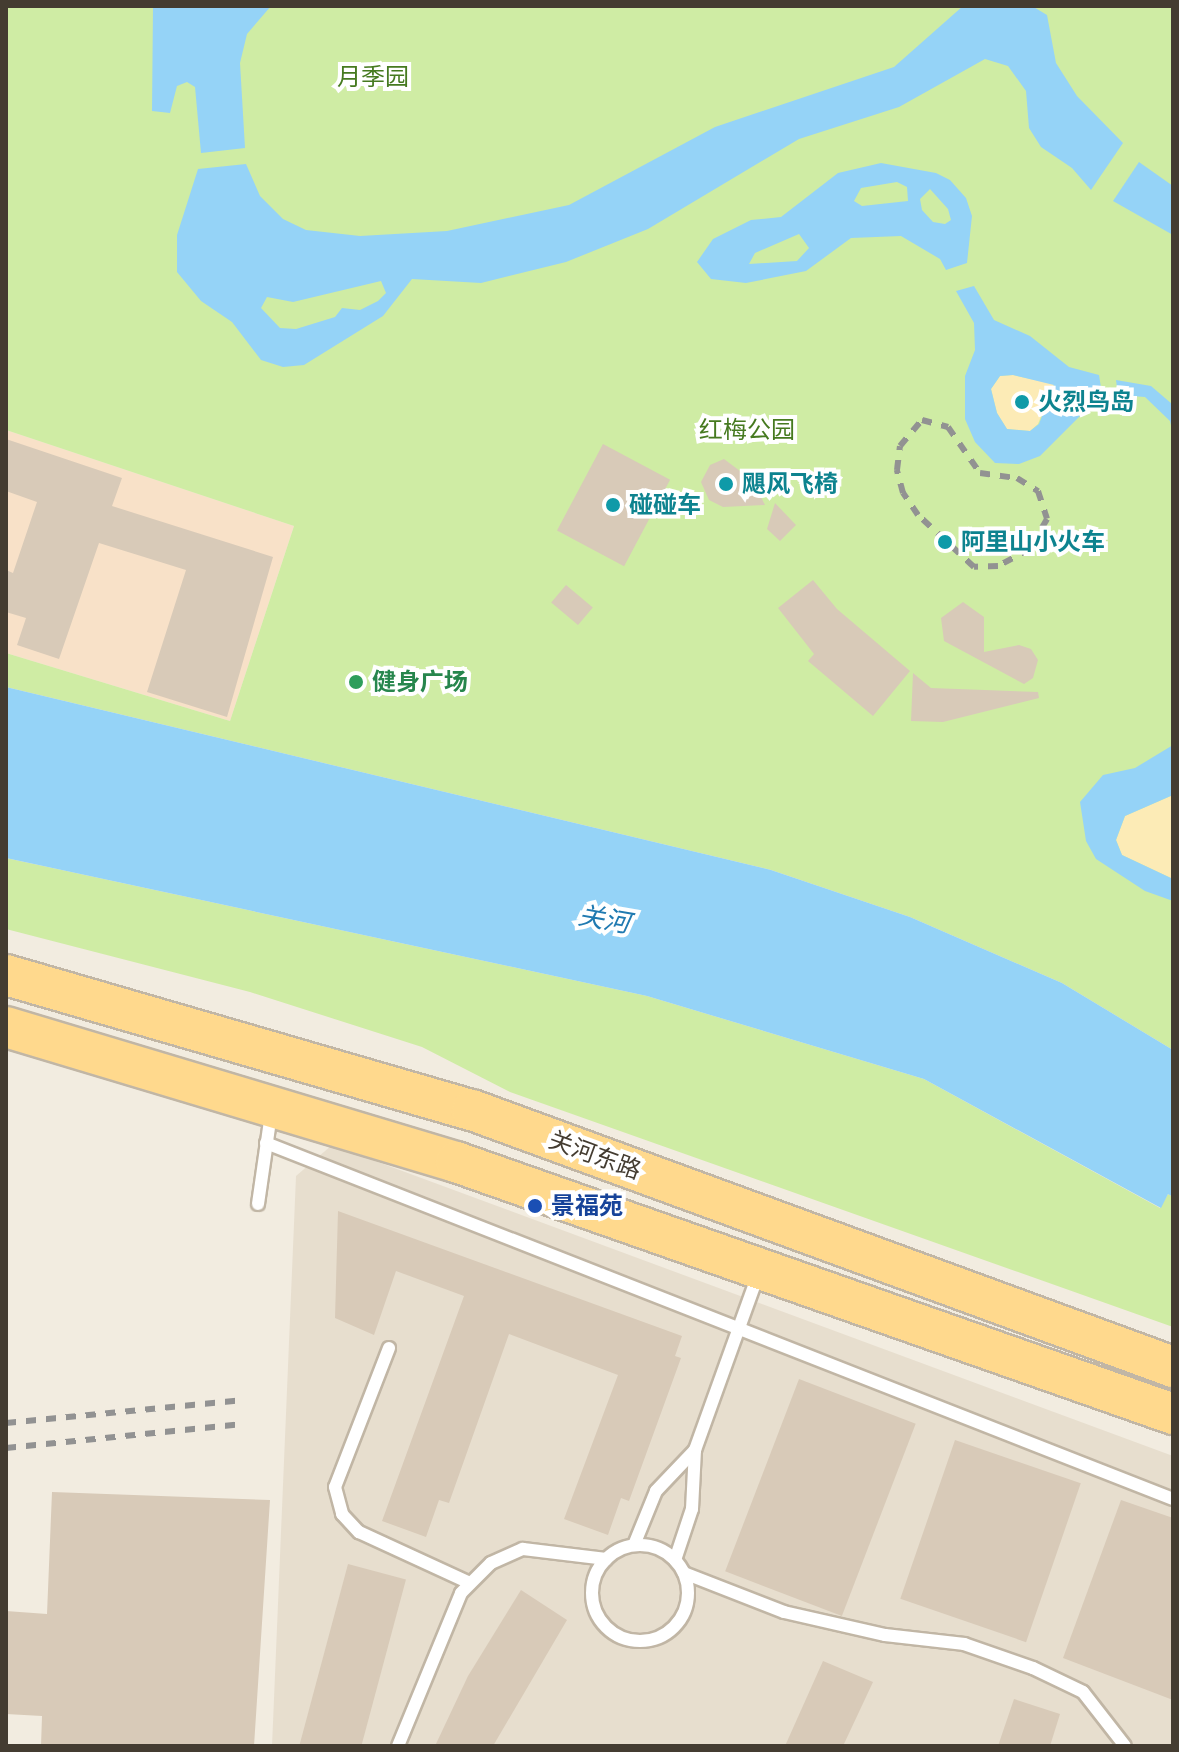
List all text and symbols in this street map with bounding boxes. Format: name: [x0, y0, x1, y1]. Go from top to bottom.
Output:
park label: 月季园: [337, 63, 409, 91]
place label: 火烈鸟岛: [1038, 388, 1134, 416]
marker: 火烈鸟岛: [1013, 393, 1031, 411]
park label: 红梅公园: [699, 416, 795, 444]
place label: 飓风飞椅: [742, 470, 838, 498]
marker: 飓风飞椅: [717, 475, 735, 493]
place label: 碰碰车: [629, 491, 701, 519]
marker: 碰碰车: [604, 496, 622, 514]
place label: 阿里山小火车: [961, 528, 1105, 556]
marker: 阿里山小火车: [936, 533, 954, 551]
place label: 健身广场: [372, 668, 468, 696]
marker: 健身广场: [347, 673, 365, 691]
water label: 关河: [576, 900, 632, 940]
street label: 关河东路: [545, 1125, 645, 1185]
place label: 景福苑: [551, 1192, 623, 1220]
marker: 景福苑: [526, 1197, 544, 1215]

